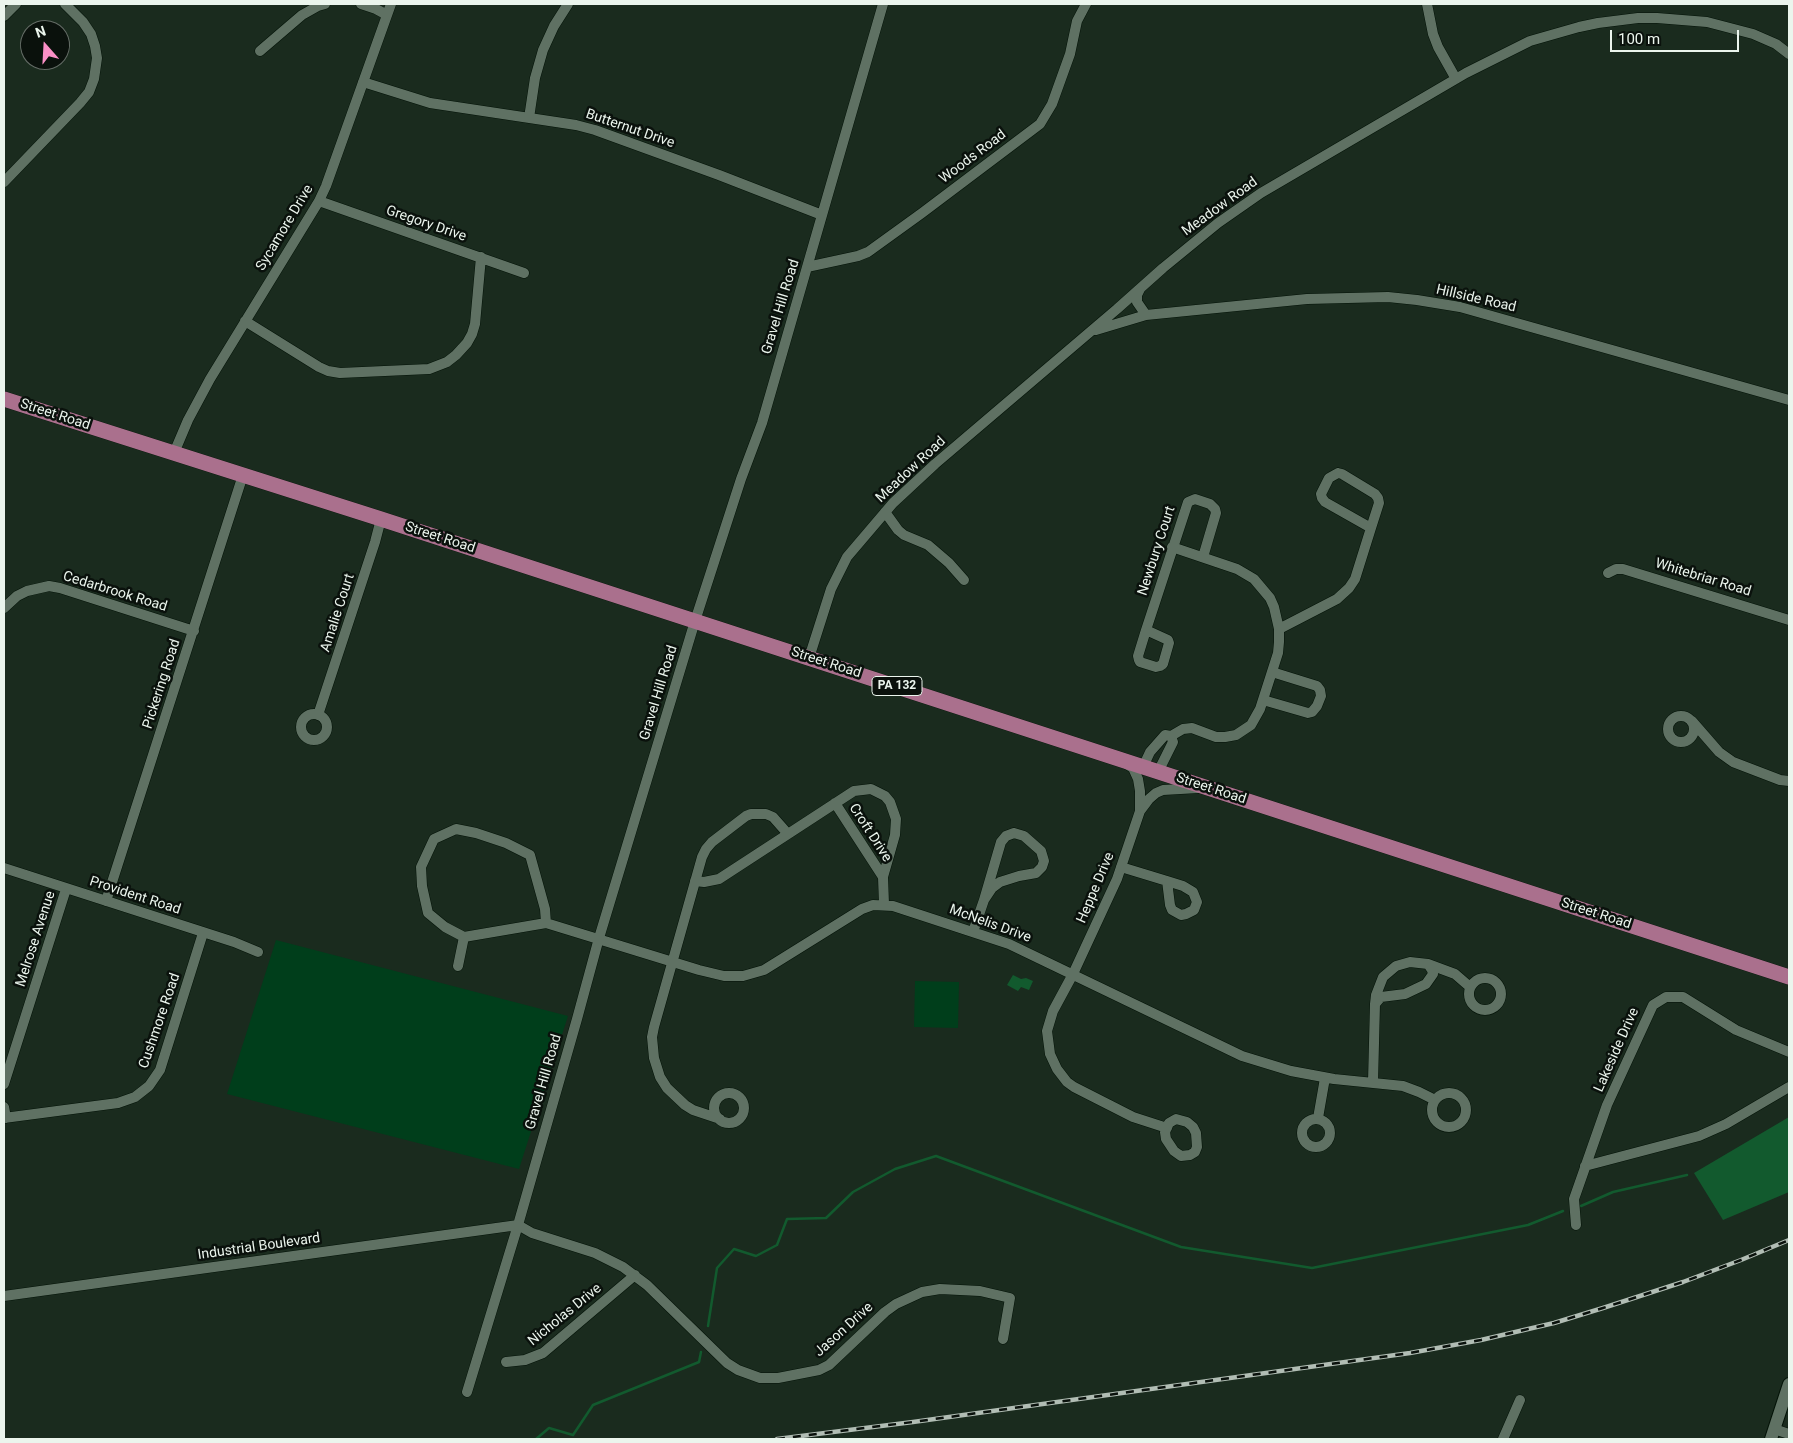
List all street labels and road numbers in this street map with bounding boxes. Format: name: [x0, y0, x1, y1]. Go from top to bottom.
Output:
street label: Butternut Drive: [583, 106, 677, 152]
street label: Woods Road: [936, 127, 1010, 187]
street label: Meadow Road: [1179, 174, 1261, 240]
street label: Sycamore Drive: [253, 182, 317, 274]
street label: Gregory Drive: [384, 202, 468, 246]
street label: Gravel Hill Road: [759, 258, 803, 356]
street label: Hillside Road: [1434, 282, 1518, 316]
street label: Street Road: [18, 396, 92, 434]
street label: Meadow Road: [873, 433, 949, 507]
street label: Newbury Court: [1135, 504, 1179, 598]
street label: Street Road: [403, 519, 477, 557]
street label: Whitebriar Road: [1653, 555, 1753, 601]
street label: Cedarbrook Road: [61, 568, 169, 616]
street label: Amalie Court: [317, 572, 359, 654]
street label: Pickering Road: [140, 637, 184, 731]
street label: Gravel Hill Road: [637, 644, 681, 742]
street label: Street Road: [789, 644, 863, 682]
road number: PA 132: [872, 676, 922, 696]
street label: Street Road: [1174, 770, 1248, 808]
street label: Croft Drive: [845, 801, 895, 865]
street label: Heppe Drive: [1074, 850, 1118, 926]
street label: Provident Road: [87, 873, 183, 919]
street label: Melrose Avenue: [13, 889, 59, 989]
street label: Street Road: [1559, 895, 1633, 933]
street label: McNelis Drive: [947, 901, 1033, 947]
street label: Cushmore Road: [136, 971, 184, 1071]
street label: Lakeside Drive: [1591, 1005, 1643, 1095]
street label: Gravel Hill Road: [522, 1032, 566, 1132]
street label: Industrial Boulevard: [197, 1230, 321, 1264]
street label: Nicholas Drive: [525, 1280, 605, 1350]
street label: Jason Drive: [811, 1299, 877, 1361]

